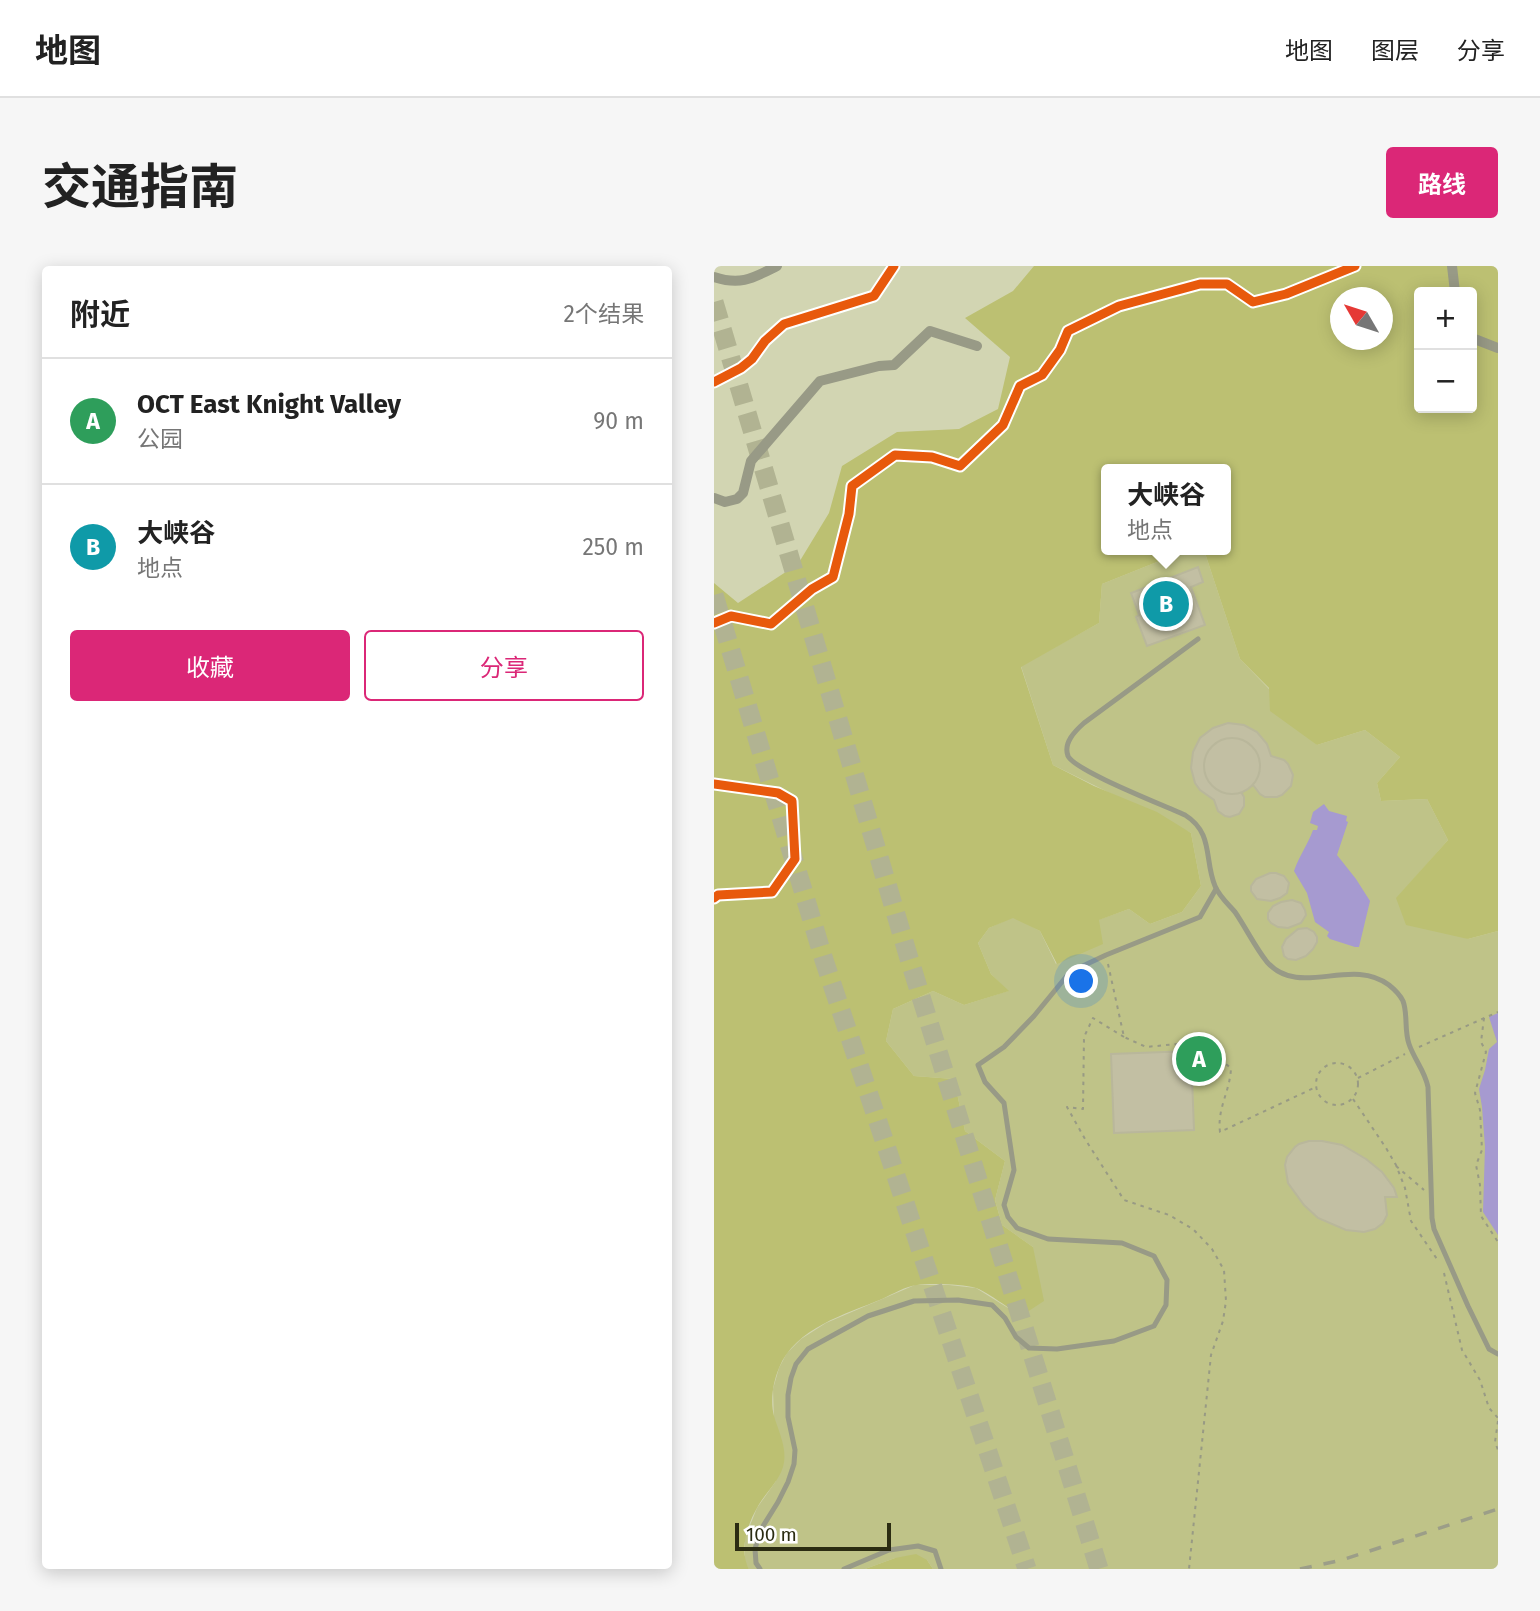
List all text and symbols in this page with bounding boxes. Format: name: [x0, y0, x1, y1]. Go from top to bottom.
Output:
text: 地图: [35, 31, 101, 71]
text: 地图: [1285, 37, 1333, 65]
text: 图层: [1371, 37, 1419, 65]
text: 分享: [1457, 37, 1505, 65]
button: 路线: [1386, 147, 1498, 218]
text: 交通指南: [42, 158, 238, 217]
north arrow: [1330, 287, 1393, 350]
map controls: [1414, 287, 1477, 413]
button: +: [1414, 287, 1477, 350]
text: 附近: [70, 297, 130, 333]
text: 2个结果: [564, 300, 644, 328]
button: −: [1414, 350, 1477, 413]
text: OCT East Knight Valley: [137, 389, 401, 420]
text: A: [86, 407, 100, 435]
text: 90 m: [593, 407, 644, 435]
text: 公园: [137, 425, 183, 453]
popup: [1101, 464, 1231, 555]
text: 大峡谷: [1127, 480, 1205, 511]
text: 地点: [1127, 516, 1173, 544]
text: 大峡谷: [137, 518, 215, 549]
text: B: [86, 533, 100, 561]
text: 250 m: [582, 533, 644, 561]
text: 地点: [137, 554, 183, 582]
pin: B: [1143, 578, 1189, 630]
button: 收藏: [70, 630, 350, 701]
button: 分享: [364, 630, 644, 701]
your location: [1064, 964, 1098, 998]
pin: A: [1176, 1033, 1222, 1085]
scale bar: [735, 1520, 891, 1552]
text: 100 m: [746, 1523, 797, 1546]

